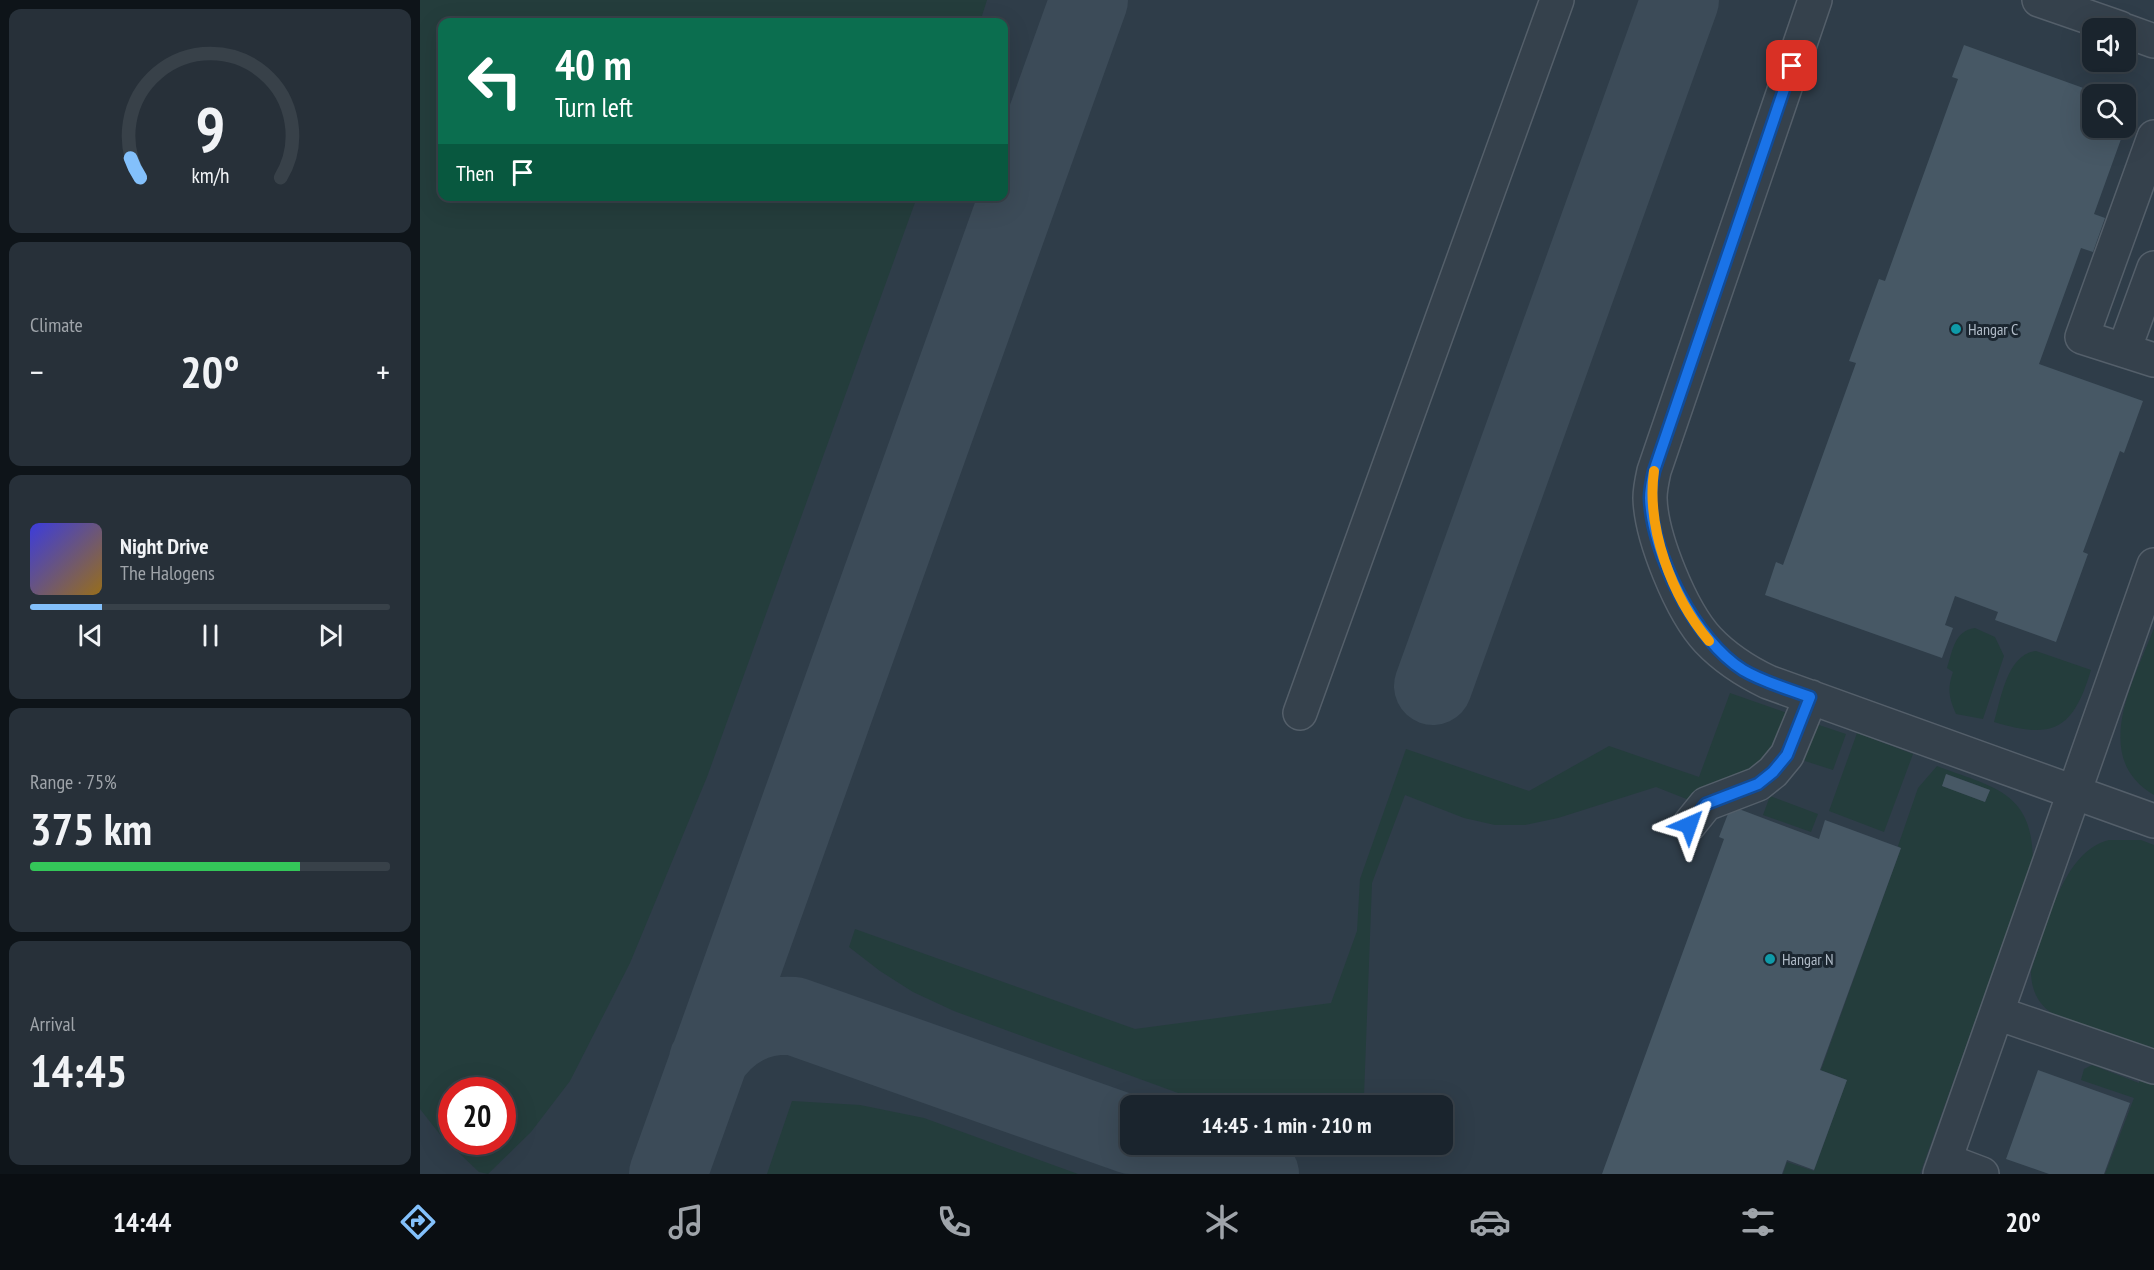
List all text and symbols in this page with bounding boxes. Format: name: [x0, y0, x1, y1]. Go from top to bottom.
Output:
map controls: [2082, 18, 2136, 138]
button: sound: [2082, 18, 2136, 72]
text: 40 m: [555, 37, 632, 92]
pin: [1766, 40, 1817, 91]
icon: left: [456, 42, 534, 120]
icon: arrive: [1775, 49, 1808, 82]
button: search: [2082, 84, 2136, 138]
text: 9: [195, 88, 225, 169]
text: Turn left: [555, 90, 633, 124]
icon: arrive: [506, 156, 539, 189]
text: Then: [456, 159, 494, 187]
text: km/h: [191, 161, 229, 189]
text: Climate: [30, 312, 83, 338]
place label: Hangar C: [1968, 319, 2018, 339]
marker: Hangar C: [1949, 322, 1963, 336]
text: 20°: [180, 342, 240, 400]
text: −: [30, 350, 44, 393]
text: +: [376, 350, 390, 393]
text: Night Drive: [120, 532, 209, 560]
text: The Halogens: [120, 560, 215, 586]
icon: previous: [74, 619, 107, 652]
icon: pause: [194, 619, 227, 652]
icon: next: [314, 619, 347, 652]
text: Range · 75%: [30, 769, 117, 795]
position arrow: [1657, 793, 1721, 857]
text: 375 km: [30, 799, 152, 857]
place label: Hangar N: [1782, 949, 1834, 969]
marker: Hangar N: [1763, 952, 1777, 966]
text: Arrival: [30, 1011, 75, 1037]
text: 14:45: [30, 1041, 127, 1099]
speed limit sign: 20: [438, 1077, 516, 1155]
text: 14:45 · 1 min · 210 m: [1201, 1111, 1372, 1139]
icon: directions: [397, 1201, 439, 1243]
icon: music: [665, 1201, 707, 1243]
icon: phone: [933, 1201, 975, 1243]
icon: climate: [1201, 1201, 1243, 1243]
icon: car: [1469, 1201, 1511, 1243]
icon: filters: [1737, 1201, 1779, 1243]
text: 14:44: [113, 1205, 171, 1239]
text: 20°: [2005, 1205, 2041, 1239]

